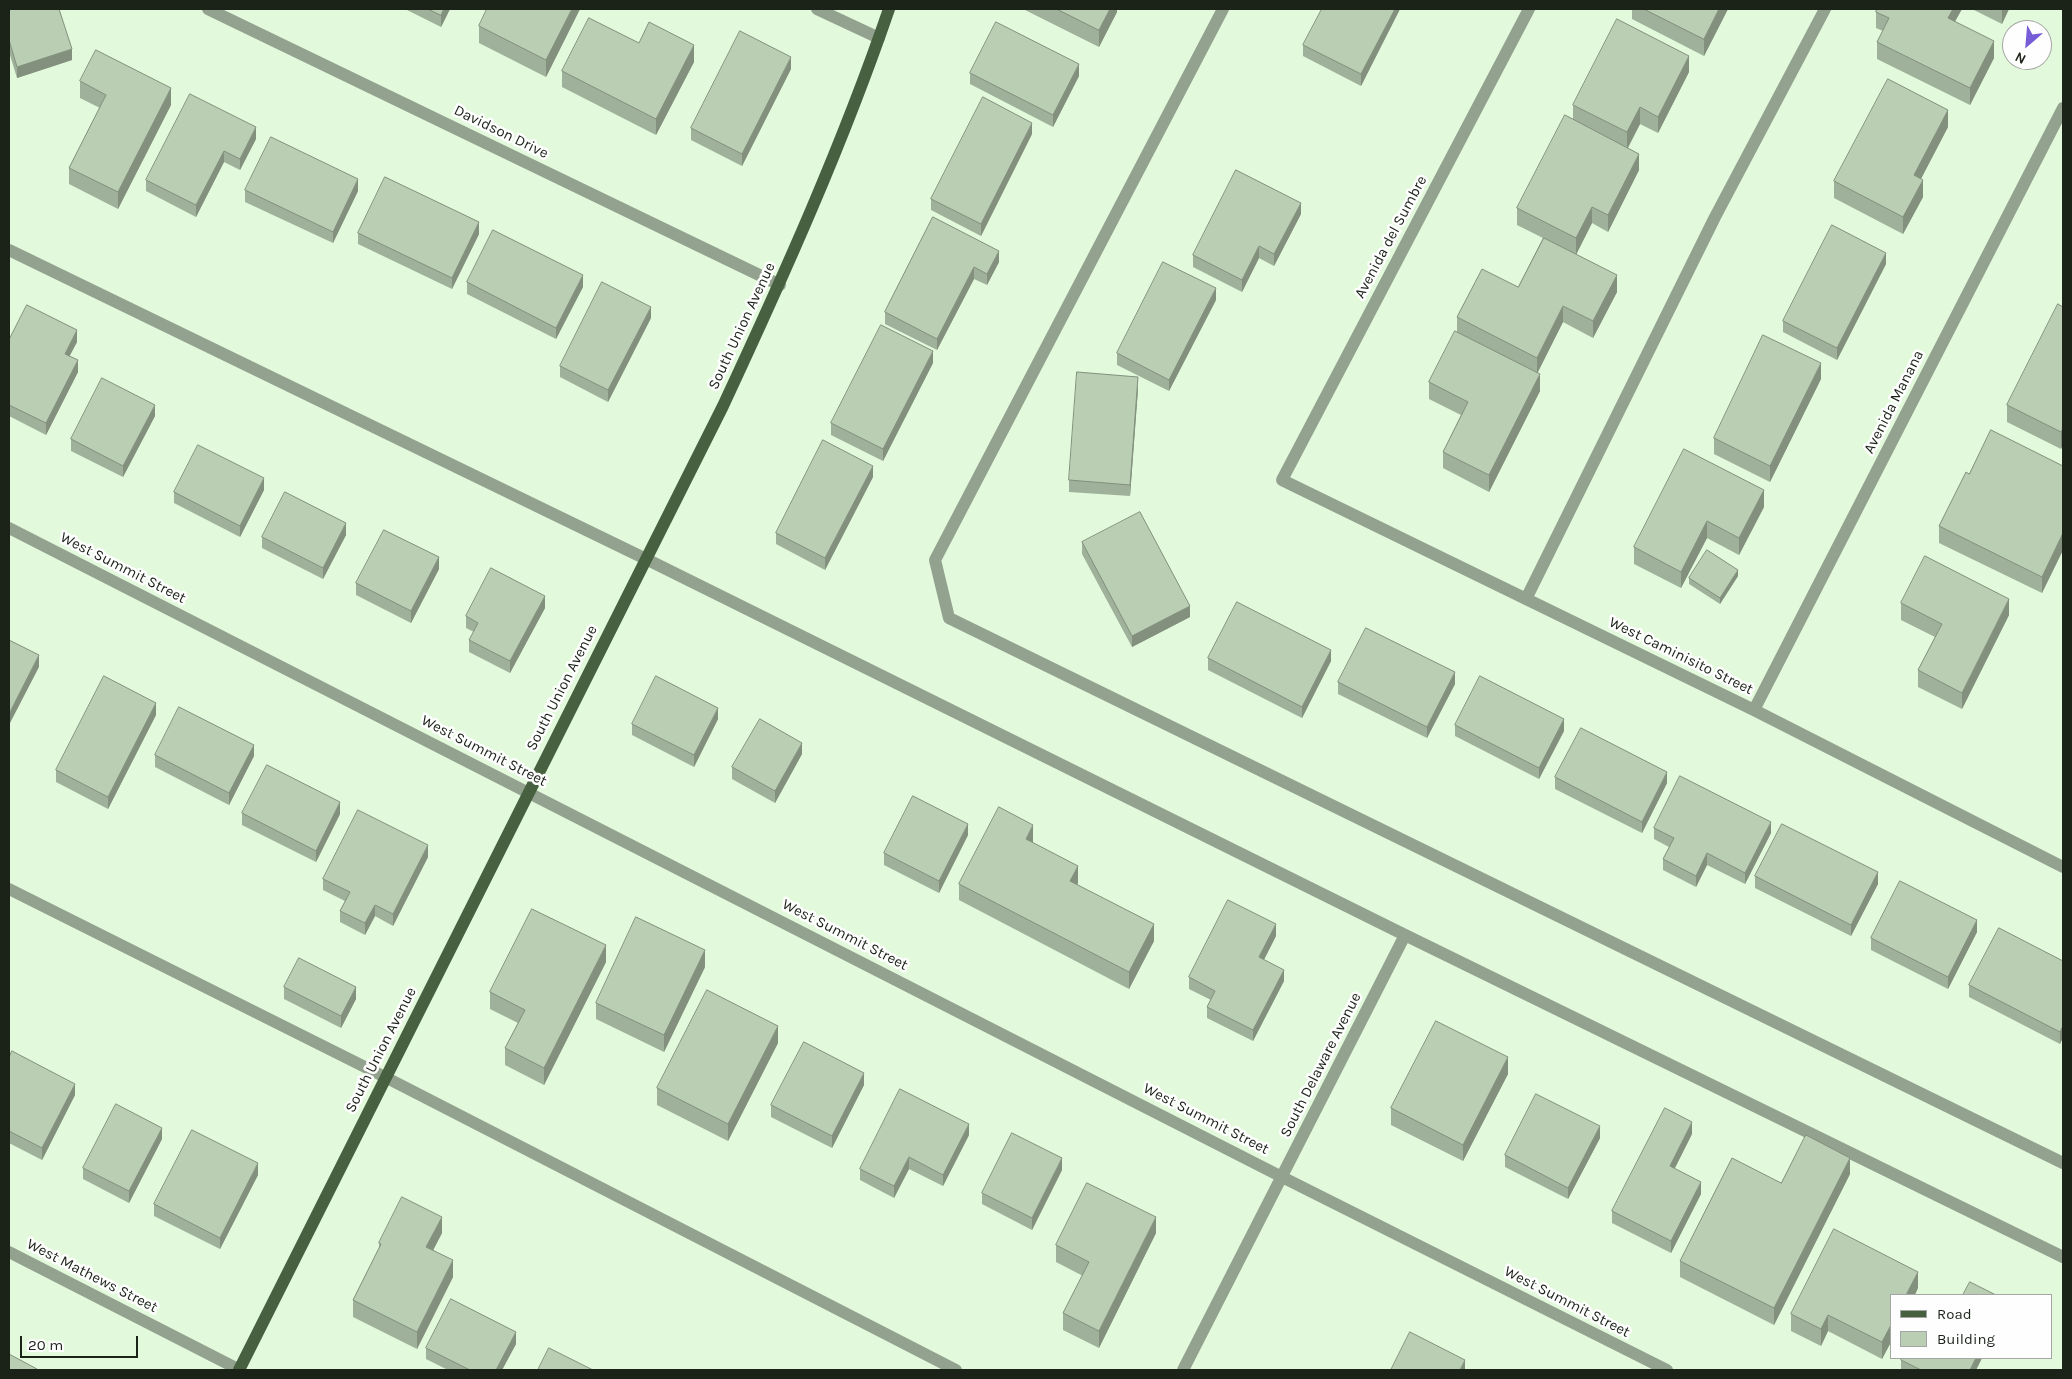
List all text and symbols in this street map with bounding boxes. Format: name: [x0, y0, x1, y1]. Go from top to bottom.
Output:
north arrow: [2002, 20, 2052, 70]
text: N: [2012, 48, 2029, 68]
street label: Davidson Drive: [451, 101, 551, 163]
street label: Avenida del Sumbre: [1351, 173, 1431, 301]
street label: South Union Avenue: [705, 260, 779, 392]
street label: Avenida Manana: [1860, 347, 1928, 457]
street label: West Summit Street: [57, 528, 189, 608]
street label: West Caminisito Street: [1606, 613, 1756, 699]
street label: South Union Avenue: [523, 622, 601, 754]
street label: West Summit Street: [418, 711, 550, 791]
street label: West Summit Street: [779, 895, 911, 975]
street label: South Union Avenue: [342, 984, 420, 1116]
street label: South Delaware Avenue: [1277, 990, 1365, 1140]
street label: West Summit Street: [1140, 1079, 1272, 1159]
street label: West Mathews Street: [24, 1235, 160, 1317]
street label: West Summit Street: [1501, 1262, 1633, 1342]
legend: [1890, 1294, 2052, 1359]
text: Road: [1937, 1305, 1972, 1323]
scale bar: [22, 1326, 140, 1358]
text: Building: [1937, 1330, 1995, 1348]
text: 20 m: [28, 1336, 63, 1354]

